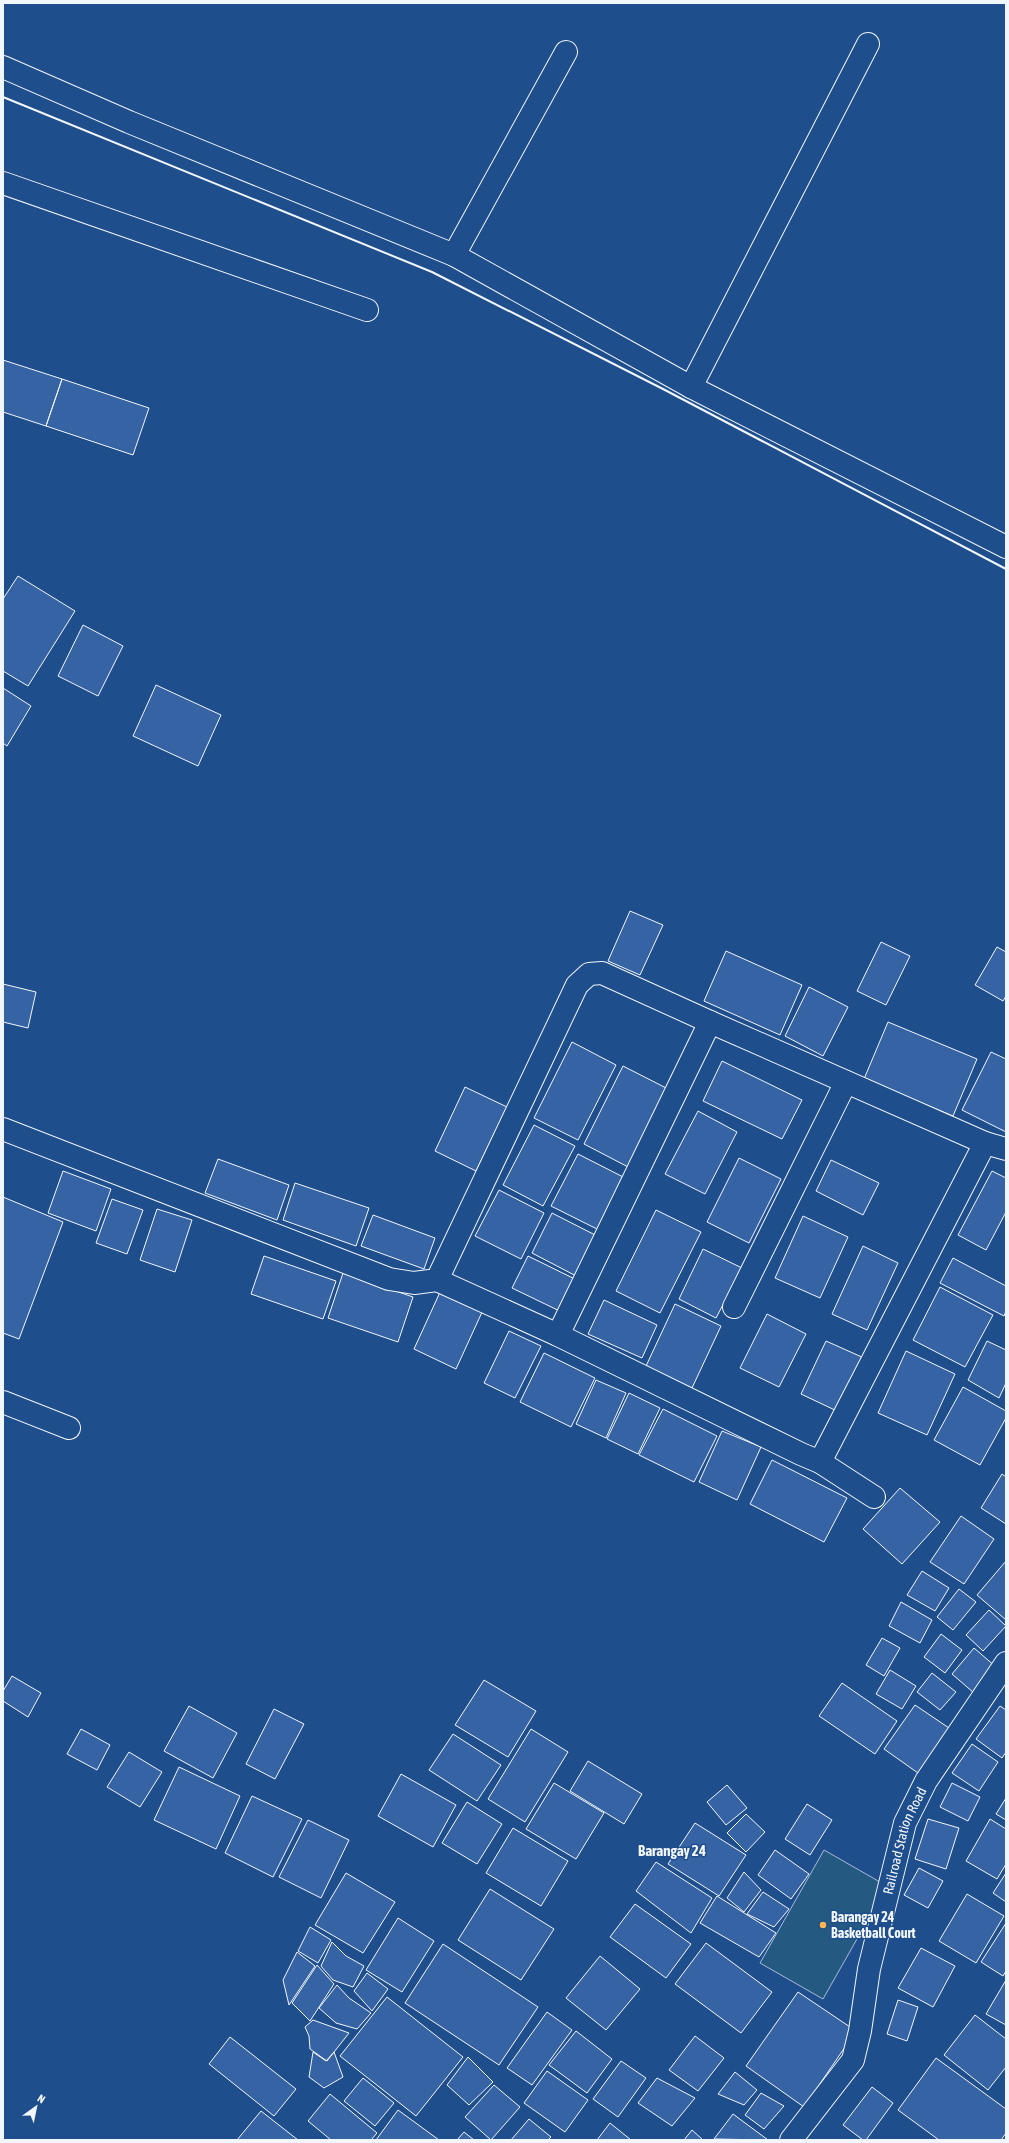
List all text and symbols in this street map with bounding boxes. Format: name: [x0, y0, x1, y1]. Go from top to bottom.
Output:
street label: Railroad Station Road: [880, 1785, 930, 1896]
district label: Barangay 24: [638, 1842, 706, 1859]
place label: Barangay 24 Basketball Court: [831, 1909, 916, 1941]
marker: Barangay 24 Basketball Court: [818, 1920, 828, 1930]
north arrow: [16, 2087, 56, 2127]
text: N: [35, 2092, 47, 2105]

